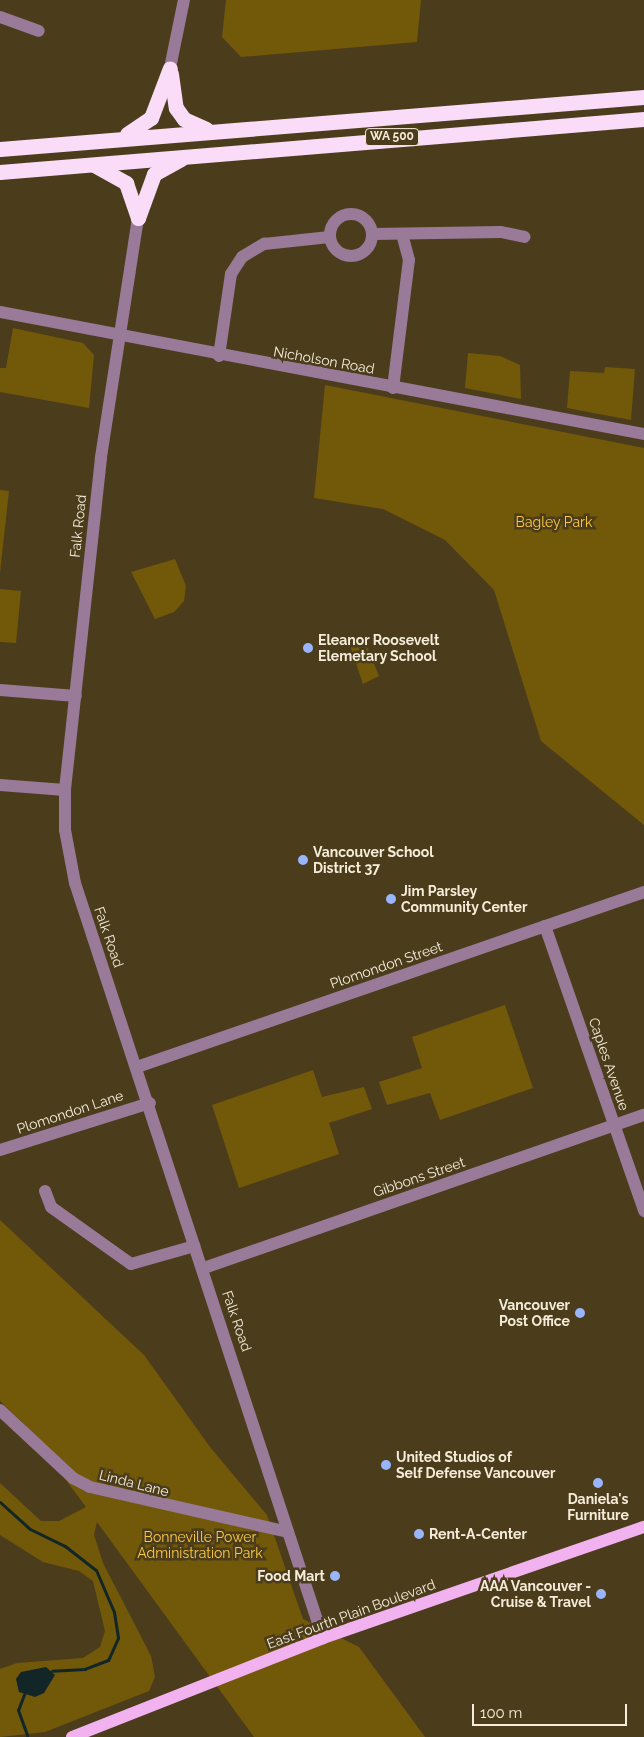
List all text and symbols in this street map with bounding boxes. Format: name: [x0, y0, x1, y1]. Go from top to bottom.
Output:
road number: WA 500: [364, 128, 420, 146]
street label: Nicholson Road: [272, 343, 376, 377]
street label: Falk Road: [66, 494, 90, 558]
park label: Bagley Park: [515, 514, 593, 530]
place label: Eleanor Roosevelt Elemetary School: [318, 632, 440, 664]
marker: Eleanor Roosevelt Elemetary School: [302, 642, 314, 654]
place label: Vancouver School District 37: [313, 844, 434, 876]
marker: Vancouver School District 37: [297, 854, 309, 866]
place label: Jim Parsley Community Center: [401, 883, 528, 916]
marker: Jim Parsley Community Center: [385, 893, 397, 905]
street label: Falk Road: [91, 904, 127, 970]
street label: Plomondon Street: [328, 938, 444, 992]
street label: Caples Avenue: [585, 1015, 633, 1113]
street label: Plomondon Lane: [15, 1087, 125, 1137]
street label: Gibbons Street: [371, 1153, 467, 1201]
street label: Falk Road: [219, 1288, 255, 1354]
place label: Vancouver Post Office: [499, 1297, 570, 1330]
marker: Vancouver Post Office: [574, 1307, 586, 1319]
place label: United Studios of Self Defense Vancouver: [396, 1449, 556, 1481]
marker: United Studios of Self Defense Vancouver: [380, 1459, 392, 1471]
street label: Linda Lane: [97, 1466, 171, 1500]
marker: Daniela's Furniture: [592, 1477, 604, 1489]
place label: Daniela's Furniture: [567, 1491, 629, 1524]
place label: Rent-A-Center: [429, 1526, 527, 1542]
marker: Rent-A-Center: [413, 1528, 425, 1540]
park label: Bonneville Power Administration Park: [137, 1529, 263, 1561]
place label: Food Mart: [257, 1568, 325, 1584]
marker: Food Mart: [329, 1570, 341, 1582]
street label: East Fourth Plain Boulevard: [265, 1576, 437, 1652]
place label: AAA Vancouver - Cruise & Travel: [479, 1578, 591, 1610]
marker: AAA Vancouver - Cruise & Travel: [595, 1588, 607, 1600]
scale bar: [474, 1694, 629, 1726]
text: 100 m: [480, 1704, 522, 1722]

